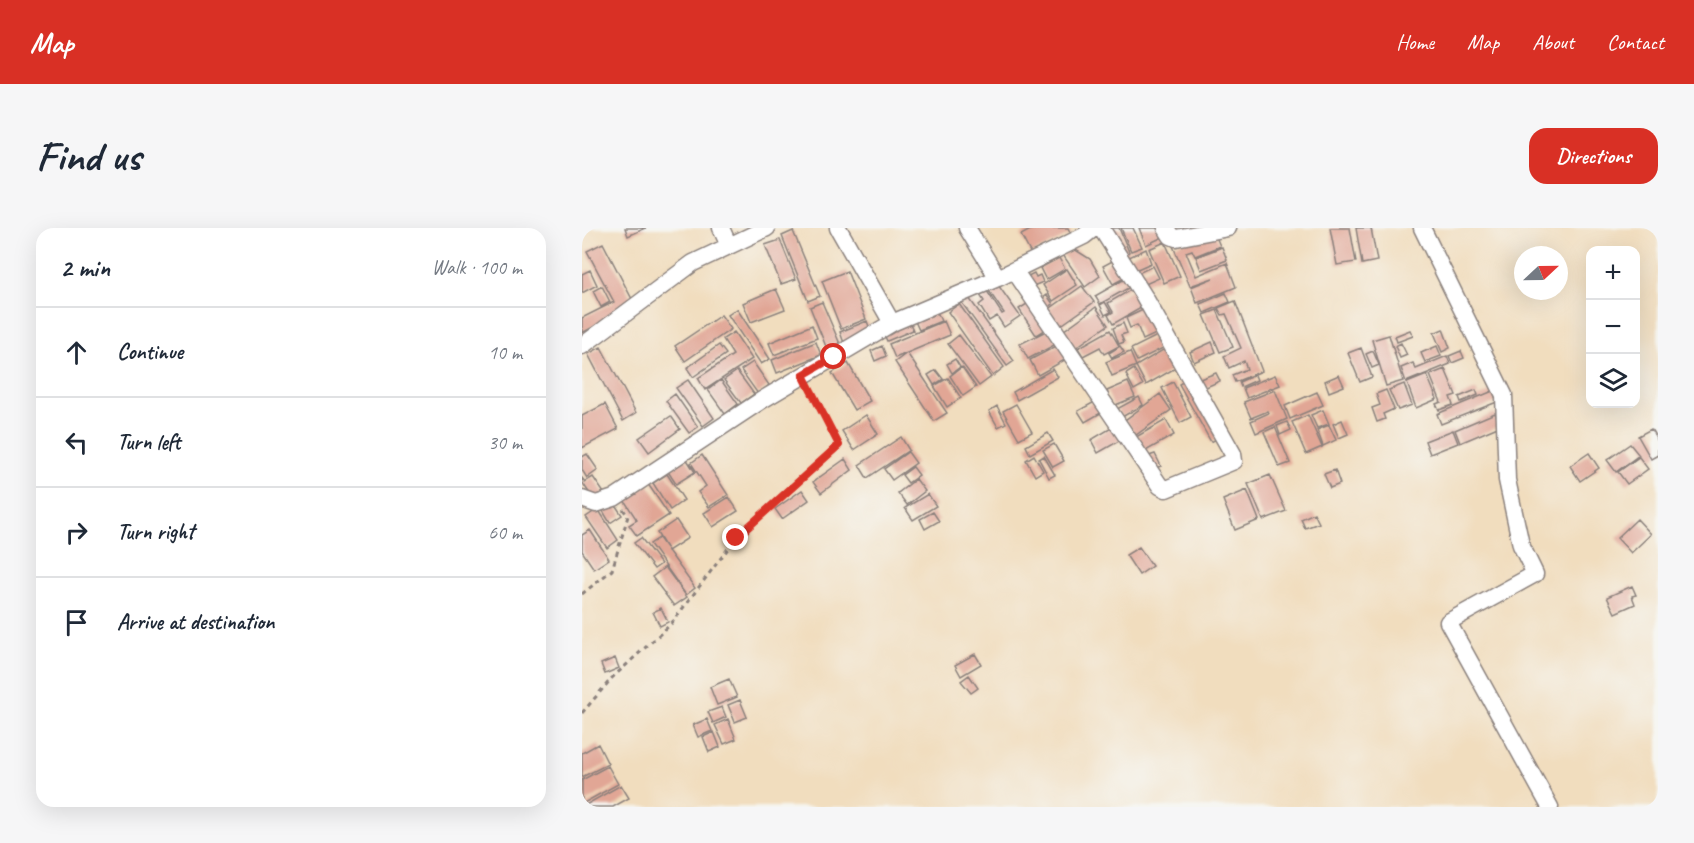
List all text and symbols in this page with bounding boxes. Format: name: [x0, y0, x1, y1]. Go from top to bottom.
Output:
text: Map: [30, 25, 73, 60]
text: Home: [1396, 29, 1434, 55]
text: Map: [1467, 29, 1499, 55]
text: About: [1532, 29, 1574, 55]
text: Contact: [1607, 29, 1664, 55]
button: Directions: [1529, 128, 1658, 184]
text: Find us: [36, 130, 141, 183]
north arrow: [1514, 246, 1568, 300]
map controls: [1586, 246, 1640, 408]
button: +: [1586, 246, 1640, 300]
text: 2 min: [60, 251, 110, 284]
text: Walk · 100 m: [432, 255, 522, 280]
button: −: [1586, 300, 1640, 354]
icon: ahead: [60, 336, 93, 369]
text: Continue: [117, 338, 183, 366]
text: 10 m: [488, 340, 522, 365]
route start: [820, 343, 846, 369]
button: layers: [1586, 354, 1640, 408]
icon: left: [60, 426, 93, 459]
text: Turn left: [117, 428, 181, 456]
text: 30 m: [488, 430, 522, 455]
icon: right: [60, 516, 93, 549]
text: Turn right: [117, 518, 194, 546]
text: 60 m: [488, 520, 522, 545]
route end: [722, 524, 748, 550]
icon: arrive: [60, 606, 93, 639]
text: Arrive at destination: [117, 608, 274, 636]

